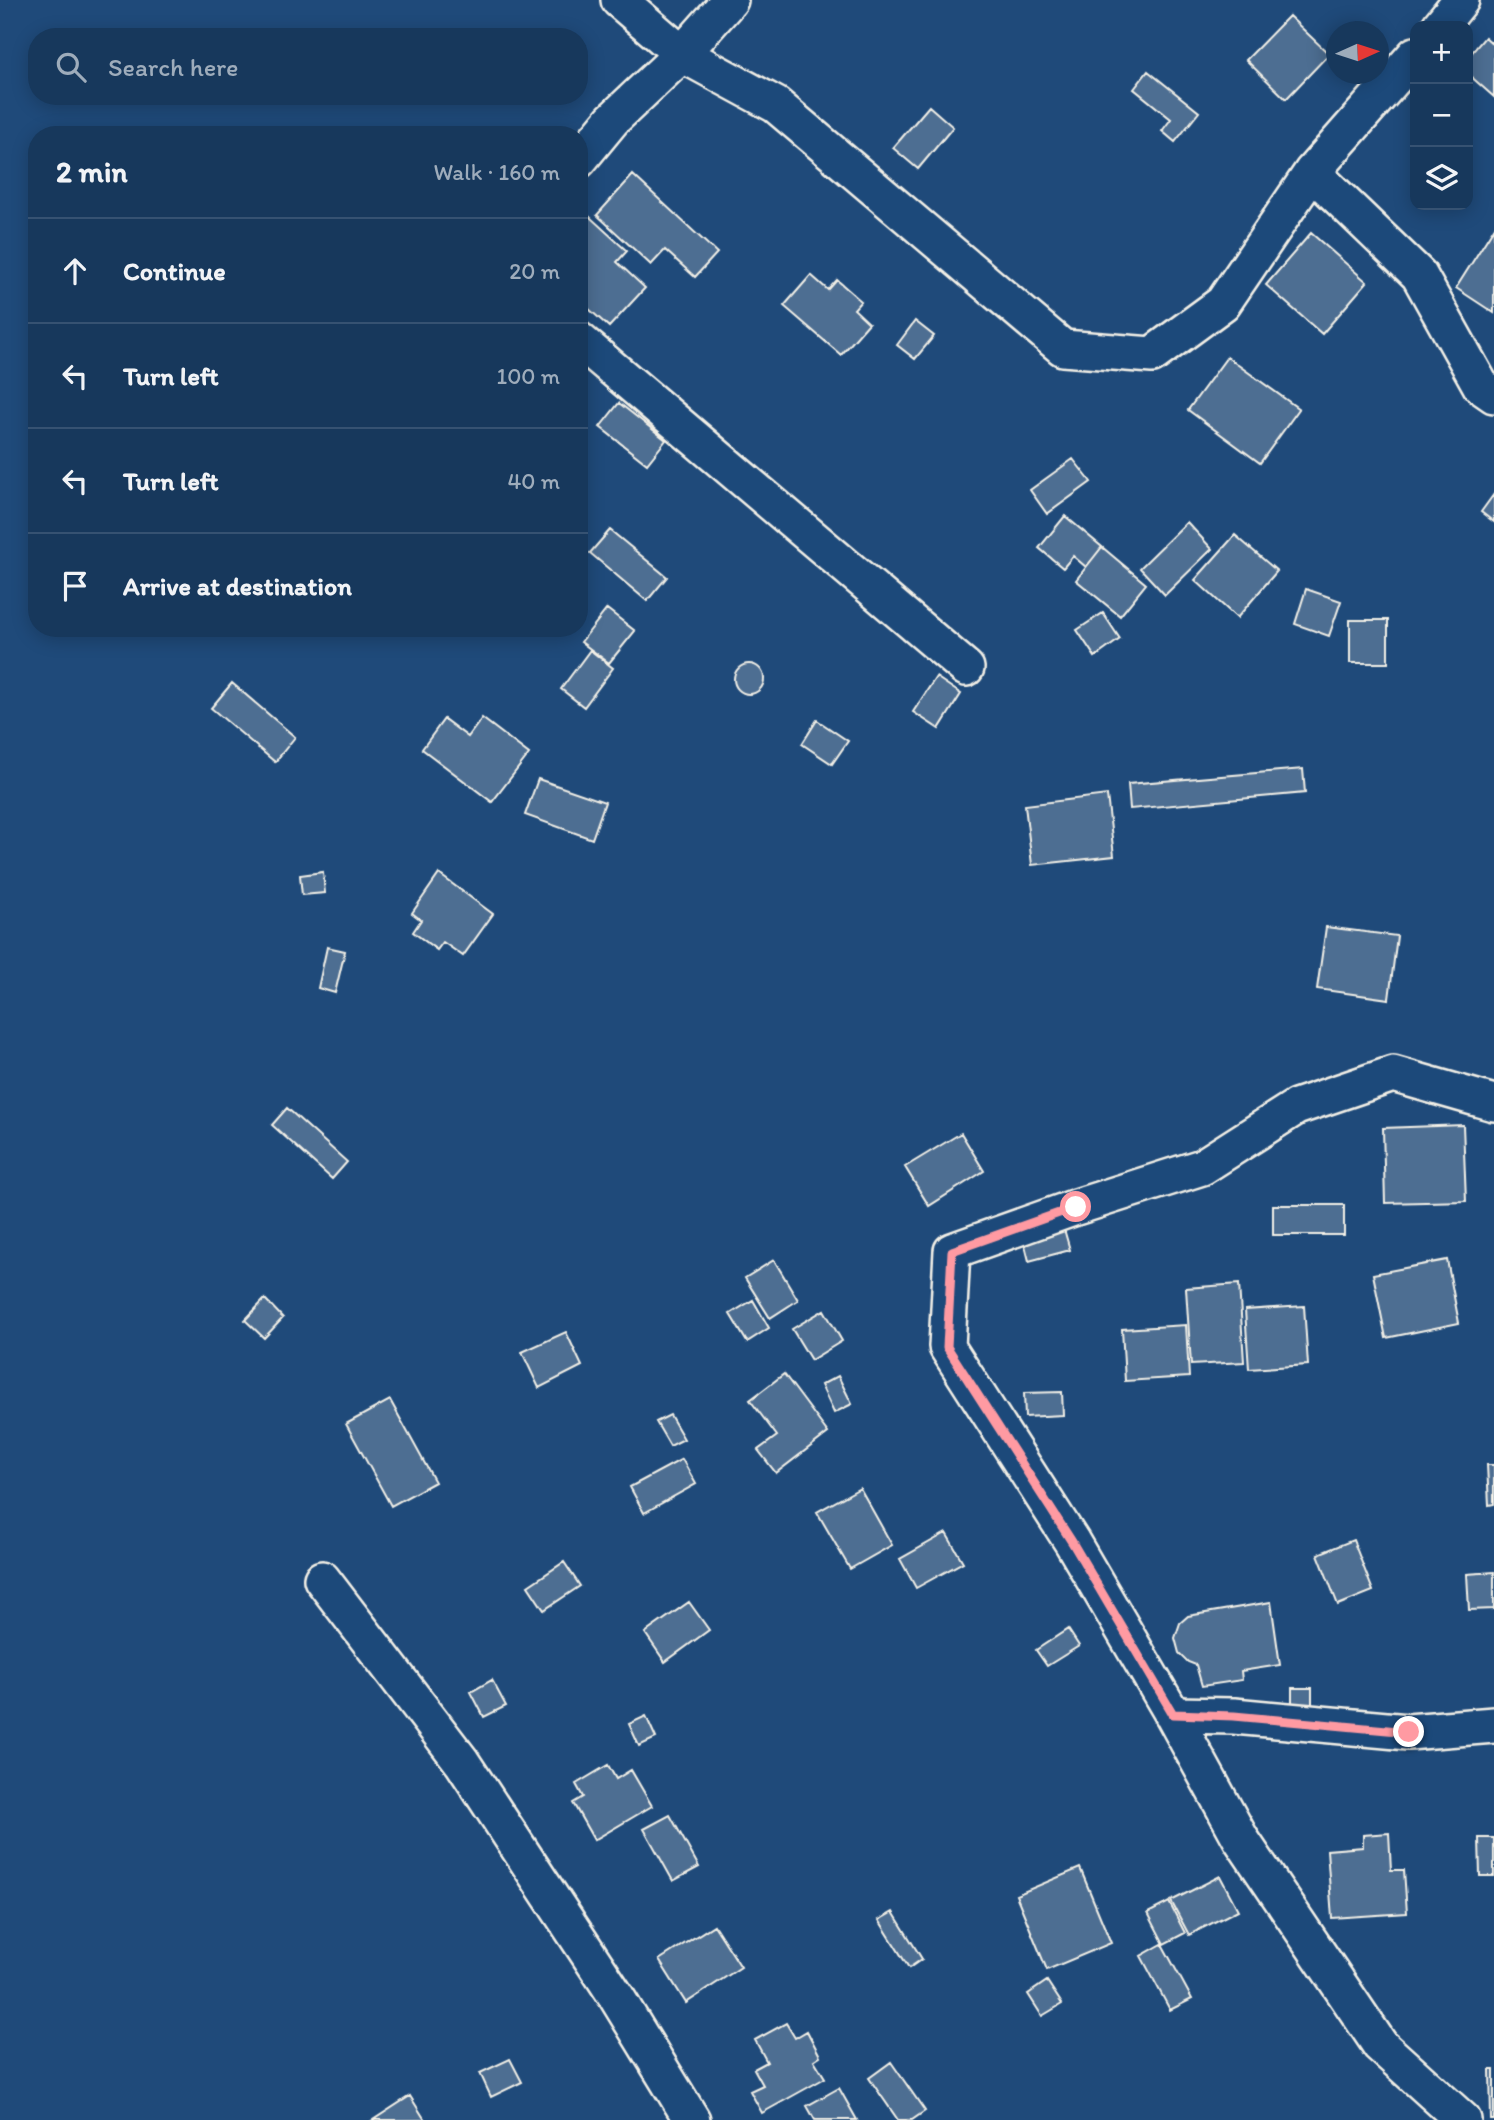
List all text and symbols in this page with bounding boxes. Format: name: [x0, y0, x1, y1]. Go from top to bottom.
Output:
north arrow: [1326, 21, 1389, 84]
map controls: [1410, 21, 1473, 210]
button: +: [1410, 21, 1473, 84]
search box: [28, 28, 588, 105]
icon: search: [52, 48, 90, 86]
text: Search here: [108, 51, 238, 83]
button: −: [1410, 84, 1473, 147]
button: layers: [1410, 147, 1473, 210]
text: 2 min: [56, 153, 127, 190]
text: Walk · 160 m: [434, 158, 560, 186]
icon: ahead: [56, 252, 94, 290]
text: Continue: [123, 255, 226, 287]
text: 20 m: [509, 257, 560, 285]
icon: left: [56, 357, 94, 395]
text: Turn left: [123, 360, 219, 392]
text: 100 m: [496, 362, 560, 390]
icon: left: [56, 462, 94, 500]
text: Turn left: [123, 465, 219, 497]
text: 40 m: [507, 467, 560, 495]
icon: arrive: [56, 567, 94, 605]
text: Arrive at destination: [123, 570, 352, 602]
route start: [1060, 1191, 1091, 1222]
route end: [1393, 1716, 1424, 1747]

